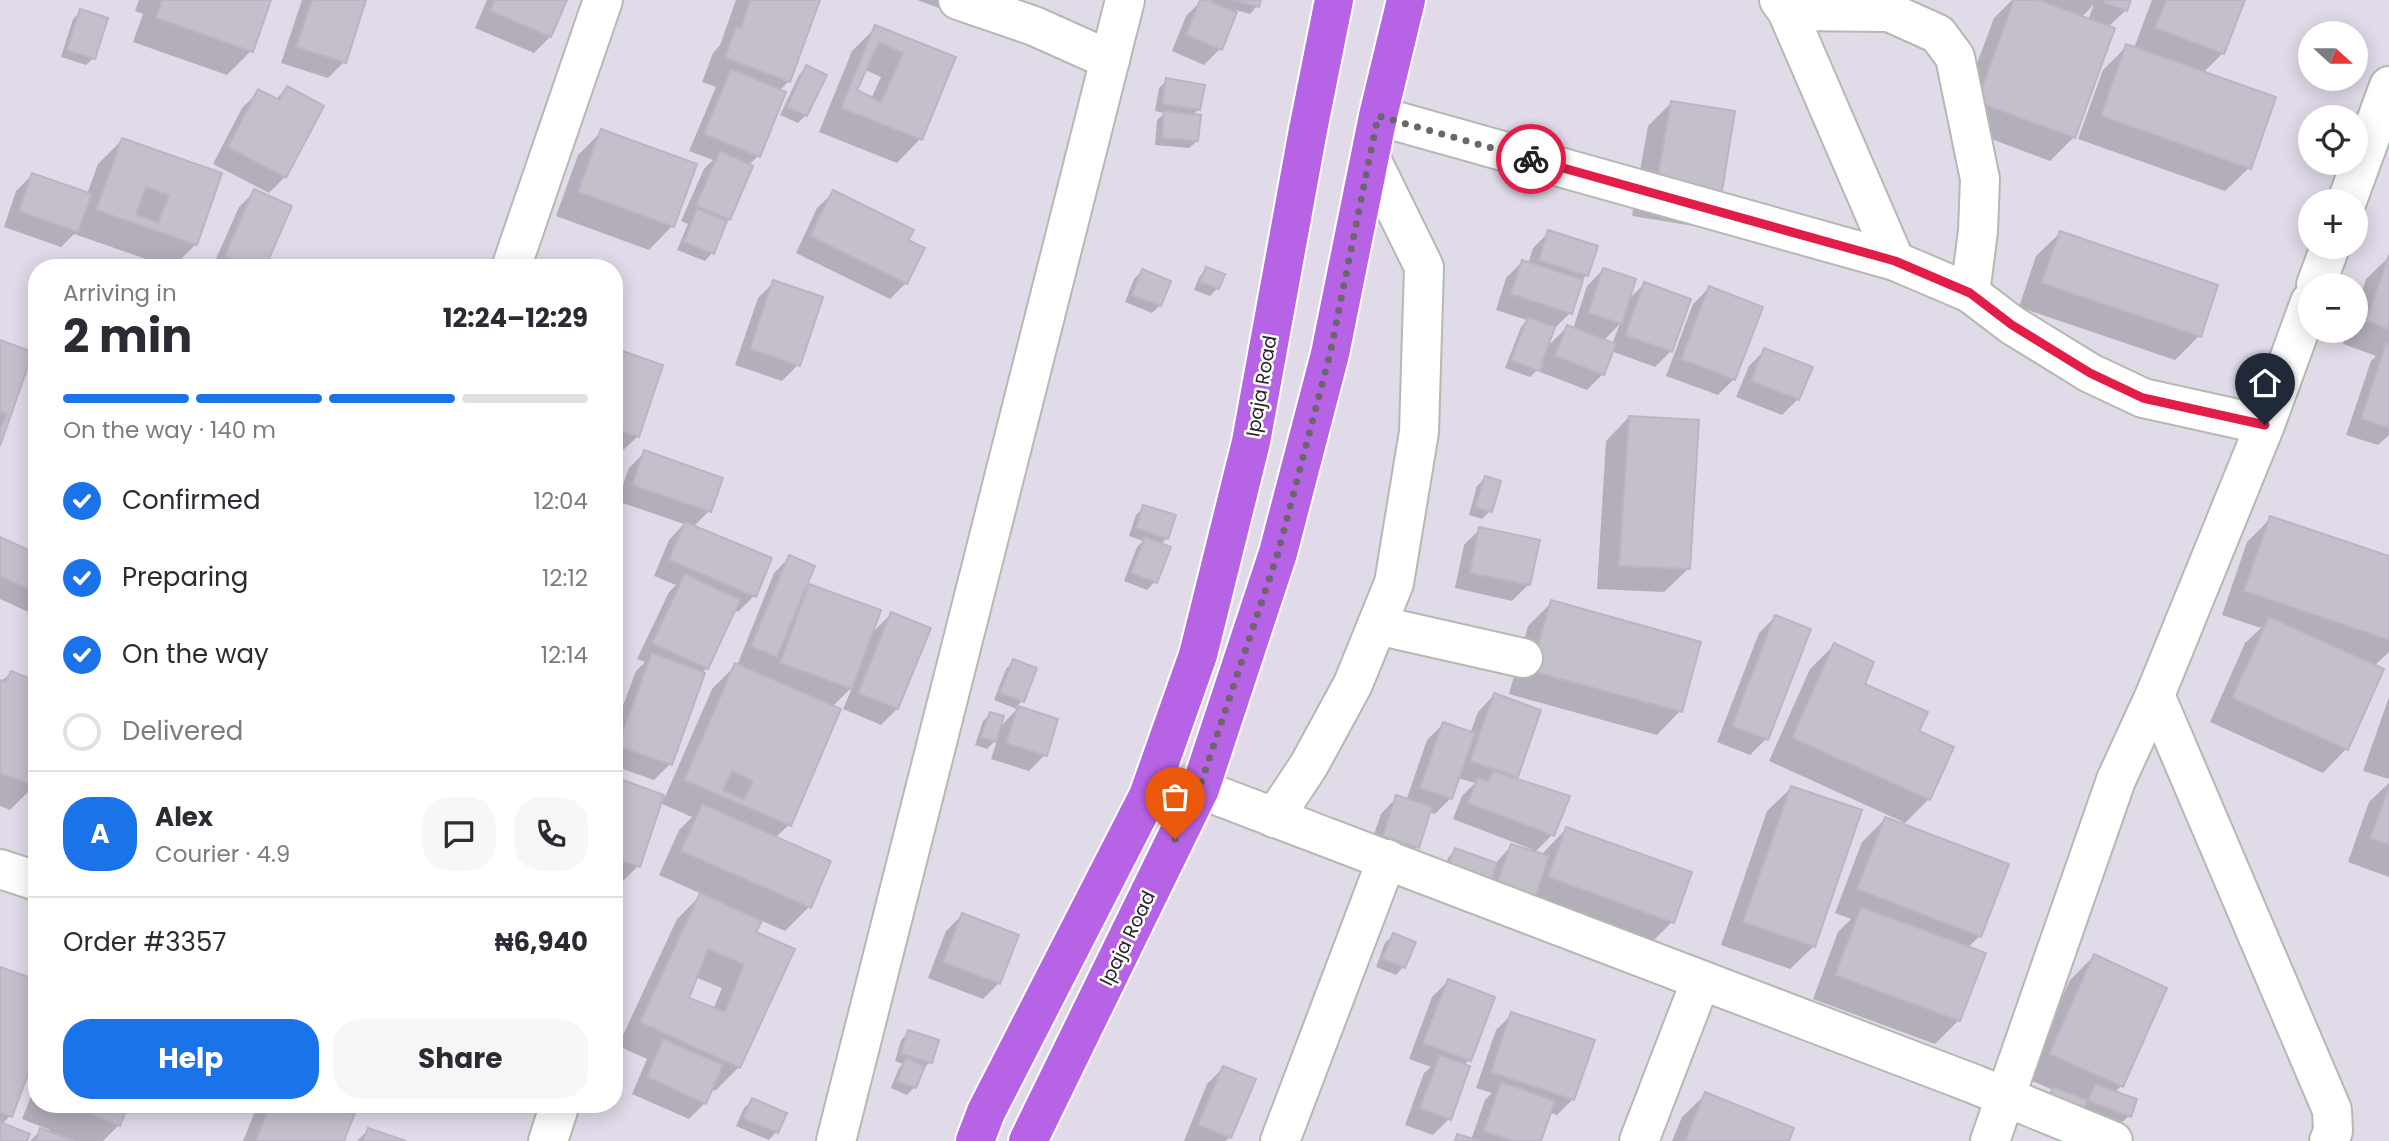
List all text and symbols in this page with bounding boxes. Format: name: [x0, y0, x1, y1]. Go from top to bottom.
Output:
north arrow: [2298, 21, 2368, 91]
map controls: [2298, 21, 2368, 343]
button: locate: [2298, 105, 2368, 175]
courier: [1496, 124, 1566, 194]
icon: bike: [1512, 140, 1550, 178]
button: +: [2298, 189, 2368, 259]
button: −: [2298, 273, 2368, 343]
text: Arriving in: [63, 277, 177, 309]
text: 12:24–12:29: [443, 300, 588, 336]
text: 2 min: [63, 304, 192, 368]
street label: Ipaja Road: [1239, 333, 1284, 439]
pin: [2235, 353, 2295, 425]
icon: home: [2246, 364, 2284, 402]
text: On the way · 140 m: [63, 414, 276, 446]
icon: check: [63, 482, 101, 520]
text: Confirmed: [122, 482, 260, 518]
text: 12:04: [534, 485, 588, 517]
icon: check: [63, 559, 101, 597]
text: Preparing: [122, 559, 248, 595]
text: 12:12: [542, 562, 588, 594]
icon: check: [63, 636, 101, 674]
text: On the way: [122, 636, 269, 672]
text: 12:14: [541, 639, 588, 671]
text: Delivered: [122, 713, 243, 749]
pin: [1145, 767, 1205, 839]
icon: bag: [1156, 778, 1194, 816]
button: chat: [422, 797, 496, 871]
button: phone: [514, 797, 588, 871]
text: Alex: [155, 799, 213, 835]
text: A: [90, 816, 110, 852]
text: Courier · 4.9: [155, 838, 290, 870]
street label: Ipaja Road: [1093, 886, 1162, 990]
text: Order #3357: [63, 924, 226, 960]
text: ₦6,940: [495, 924, 588, 960]
button: Help: [63, 1019, 319, 1099]
button: Share: [333, 1019, 588, 1099]

